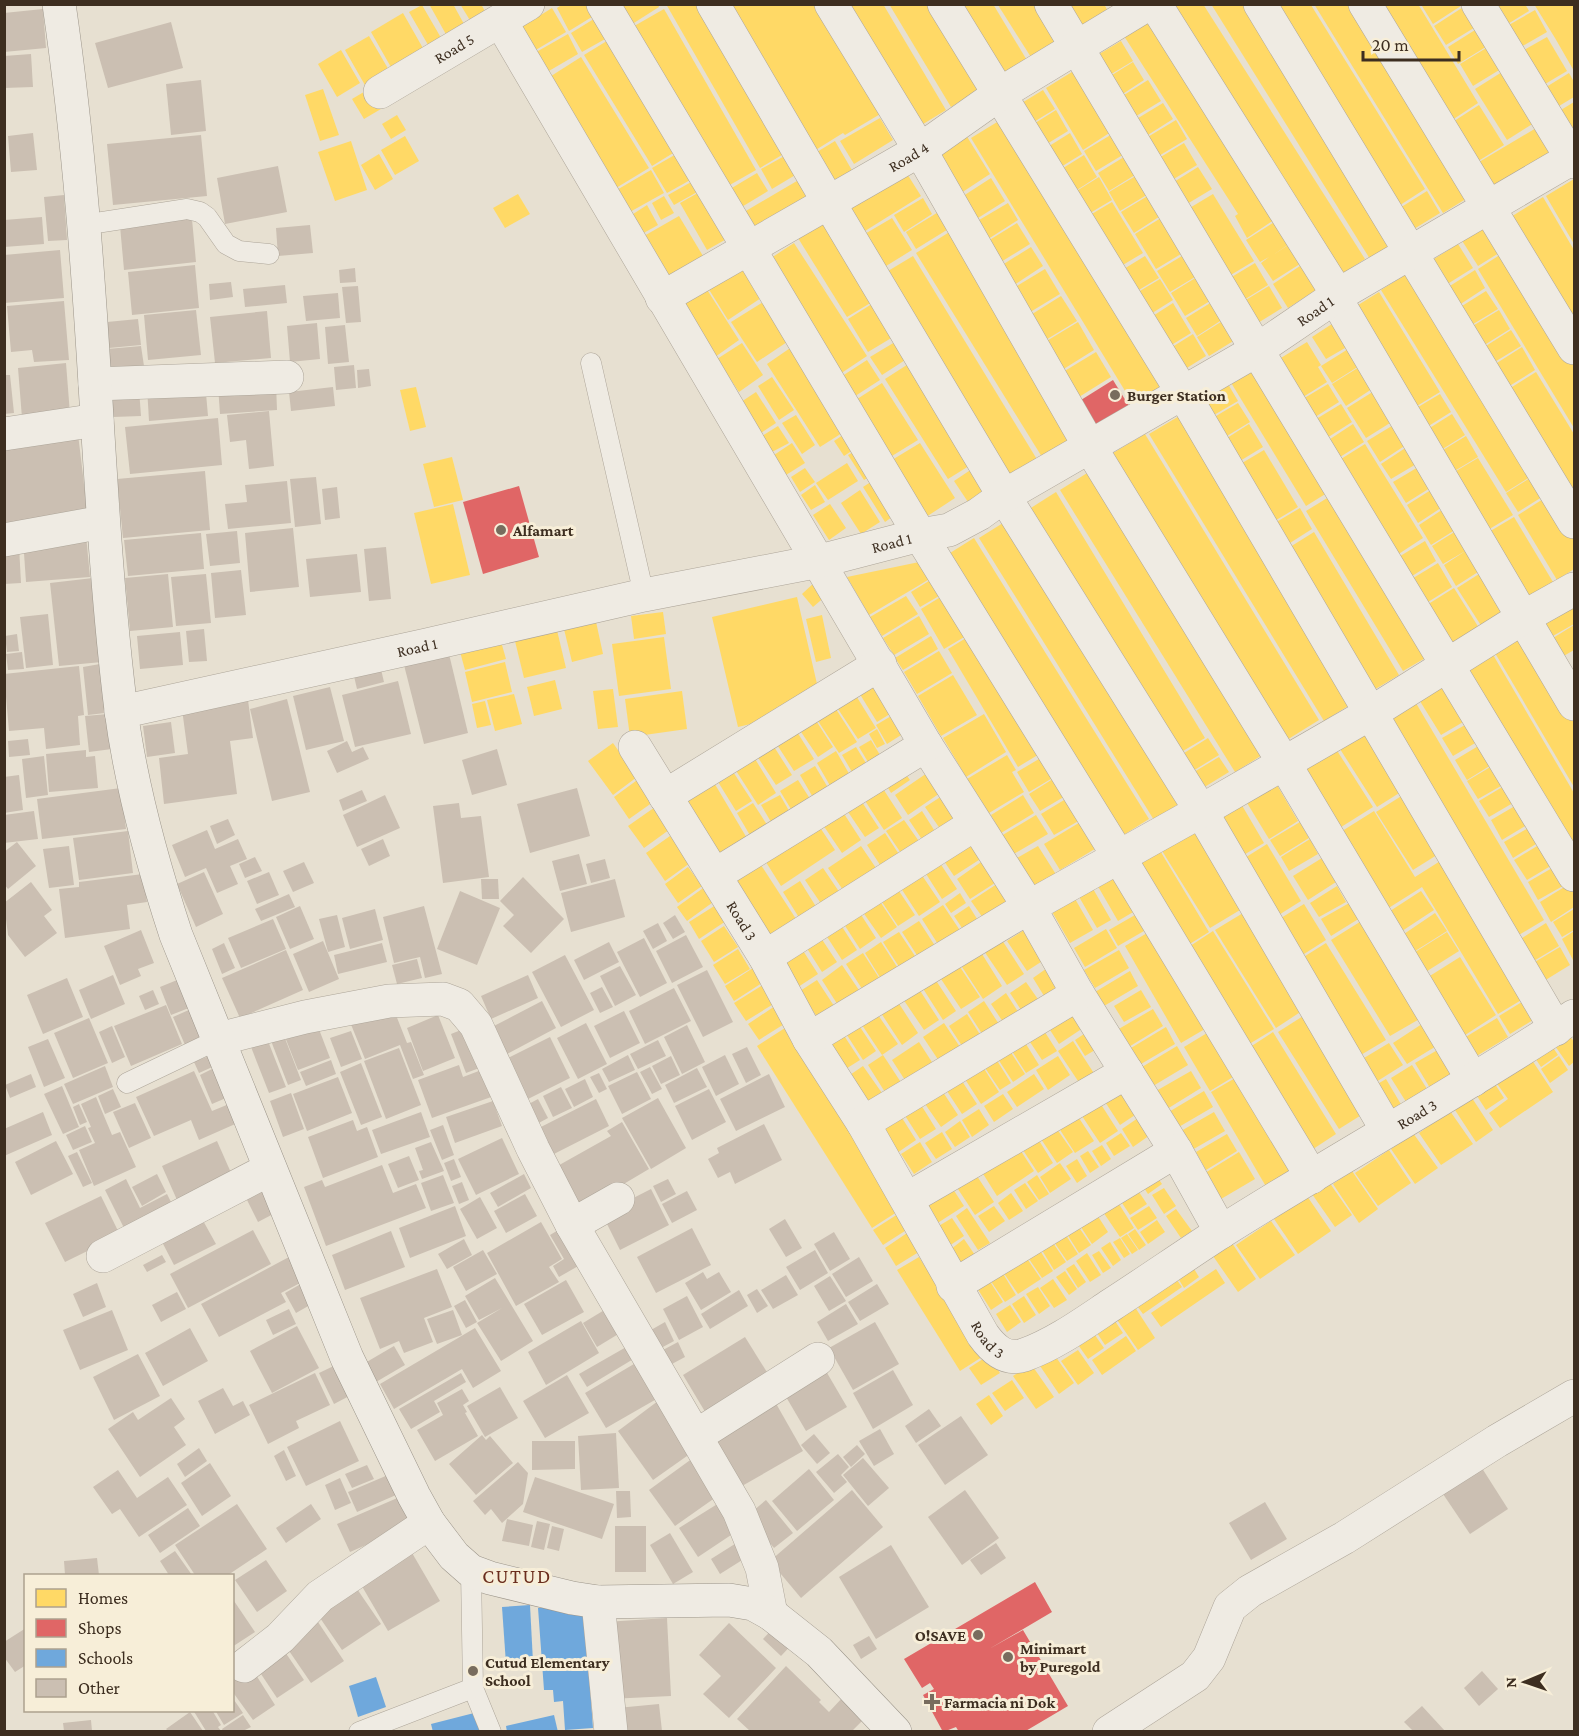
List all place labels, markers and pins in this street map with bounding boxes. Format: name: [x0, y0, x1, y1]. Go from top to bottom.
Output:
place label: Burger Station: [1127, 387, 1226, 404]
marker: Burger Station: [1108, 388, 1122, 402]
place label: Alfamart: [512, 522, 574, 539]
marker: Alfamart: [494, 523, 508, 537]
place label: O!SAVE: [915, 1627, 966, 1644]
marker: O!SAVE: [971, 1628, 985, 1642]
place label: Minimart by Puregold: [1019, 1640, 1101, 1675]
marker: Minimart by Puregold: [1001, 1650, 1015, 1664]
place label: Cutud Elementary School: [485, 1654, 610, 1689]
marker: Cutud Elementary School: [466, 1664, 480, 1678]
place label: Farmacia ni Dok: [944, 1694, 1055, 1711]
marker: Farmacia ni Dok: [925, 1695, 939, 1709]

